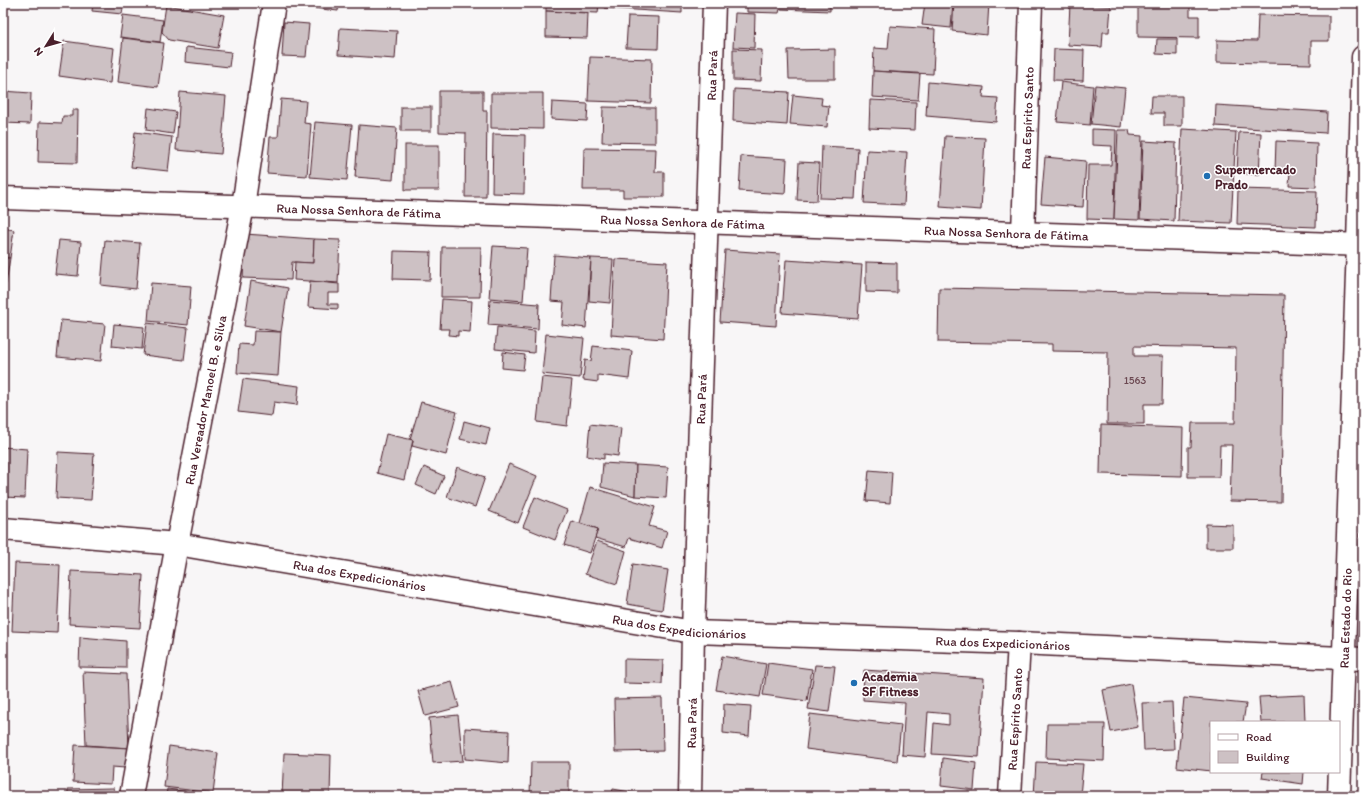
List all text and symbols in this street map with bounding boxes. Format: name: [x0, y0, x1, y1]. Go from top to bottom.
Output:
north arrow: [26, 26, 66, 66]
text: N: [31, 45, 46, 59]
street label: Rua Pará: [704, 50, 720, 101]
street label: Rua Espírito Santo: [1018, 66, 1037, 170]
place label: Supermercado Prado: [1215, 162, 1297, 192]
marker: Supermercado Prado: [1202, 171, 1212, 181]
street label: Rua Nossa Senhora de Fátima: [276, 200, 442, 221]
street label: Rua Nossa Senhora de Fátima: [600, 212, 765, 232]
street label: Rua Nossa Senhora de Fátima: [924, 223, 1089, 244]
street label: Rua Vereador Manoel B. e Silva: [182, 314, 230, 486]
street label: Rua Pará: [693, 373, 710, 425]
house number: 1563: [1124, 374, 1146, 387]
street label: Rua dos Expedicionários: [292, 557, 428, 594]
street label: Rua Estado do Rio: [1336, 567, 1355, 668]
street label: Rua dos Expedicionários: [611, 611, 747, 642]
street label: Rua dos Expedicionários: [935, 633, 1071, 653]
street label: Rua Espírito Santo: [1005, 667, 1026, 771]
place label: Academia SF Fitness: [861, 669, 919, 699]
marker: Academia SF Fitness: [849, 678, 859, 688]
street label: Rua Pará: [684, 697, 700, 748]
legend: [1210, 721, 1340, 773]
text: Road: [1246, 730, 1272, 744]
text: Building: [1246, 750, 1290, 764]

